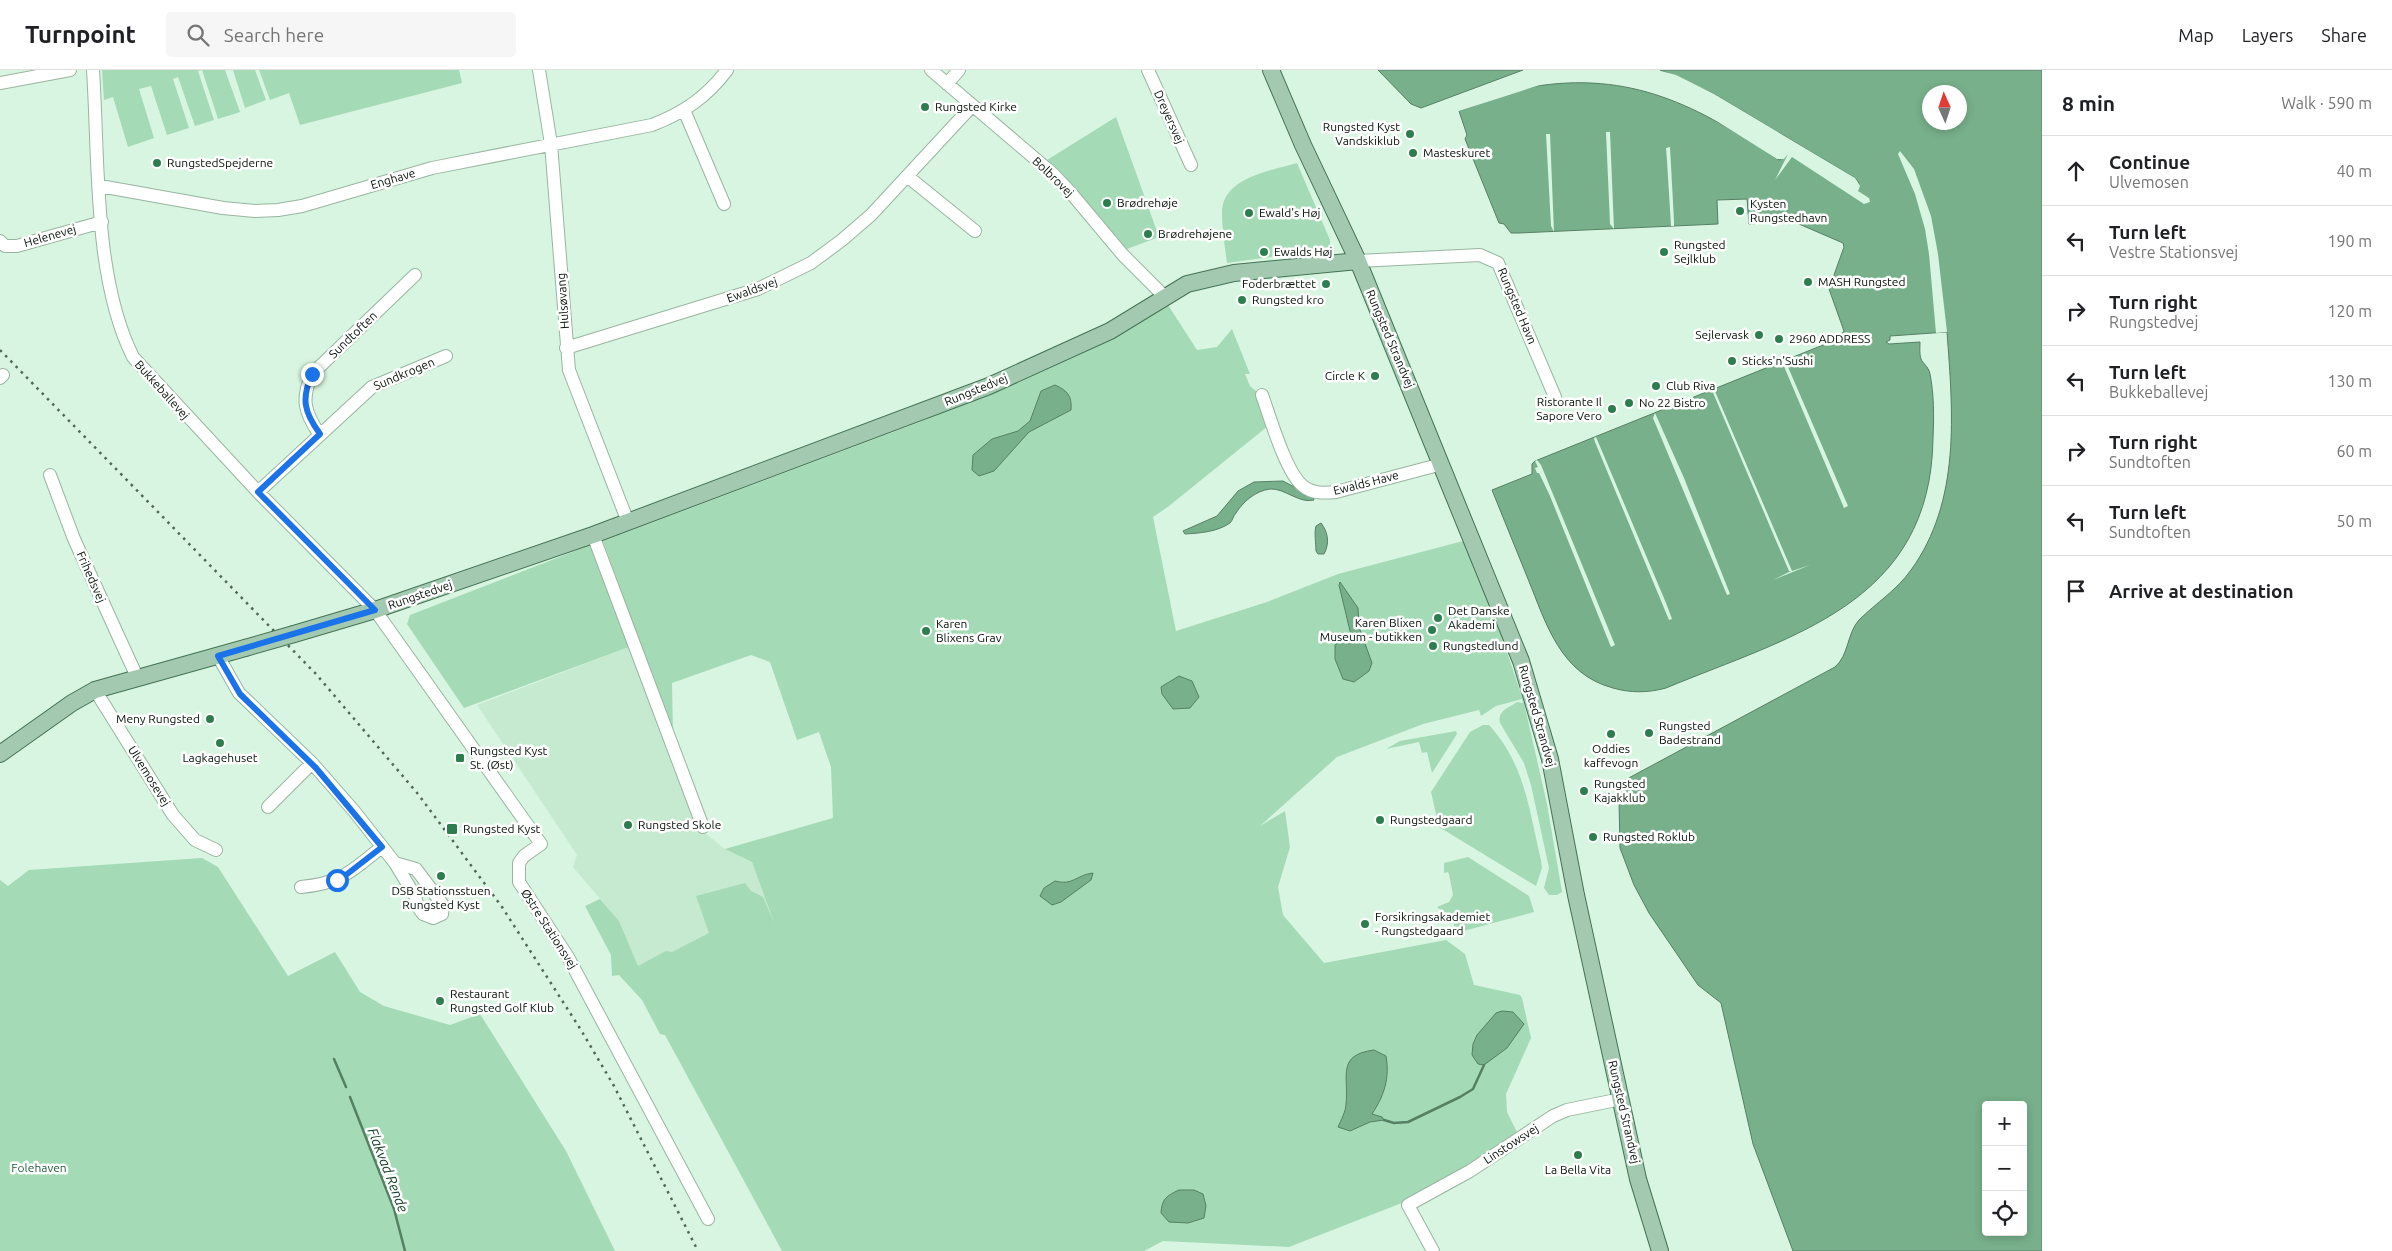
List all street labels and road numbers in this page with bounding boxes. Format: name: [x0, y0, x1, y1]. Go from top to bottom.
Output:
street label: Dreyersvej: [1152, 88, 1187, 146]
street label: Bolbrovej: [1030, 154, 1077, 199]
street label: Enghave: [369, 166, 417, 191]
street label: Helenevej: [22, 222, 77, 249]
street label: Rungsted Havn: [1496, 266, 1539, 346]
street label: Hulsøvang: [554, 272, 571, 330]
street label: Ewaldsvej: [725, 274, 779, 305]
street label: Rungsted Strandvej: [1364, 288, 1417, 390]
street label: Sundtoften: [326, 309, 379, 361]
street label: Sundkrogen: [371, 355, 436, 392]
street label: Bukkeballevej: [133, 358, 192, 422]
street label: Rungstedvej: [942, 371, 1009, 408]
street label: Ewalds Have: [1332, 468, 1400, 497]
street label: Frihedsvej: [74, 549, 109, 604]
street label: Rungstedvej: [386, 577, 454, 612]
street label: Rungsted Strandvej: [1517, 663, 1558, 768]
street label: Ulvemosevej: [126, 743, 173, 808]
street label: Østre Stationsvej: [519, 886, 580, 971]
street label: Rungsted Strandvej: [1606, 1059, 1643, 1165]
street label: Linstowsvej: [1481, 1121, 1541, 1166]

